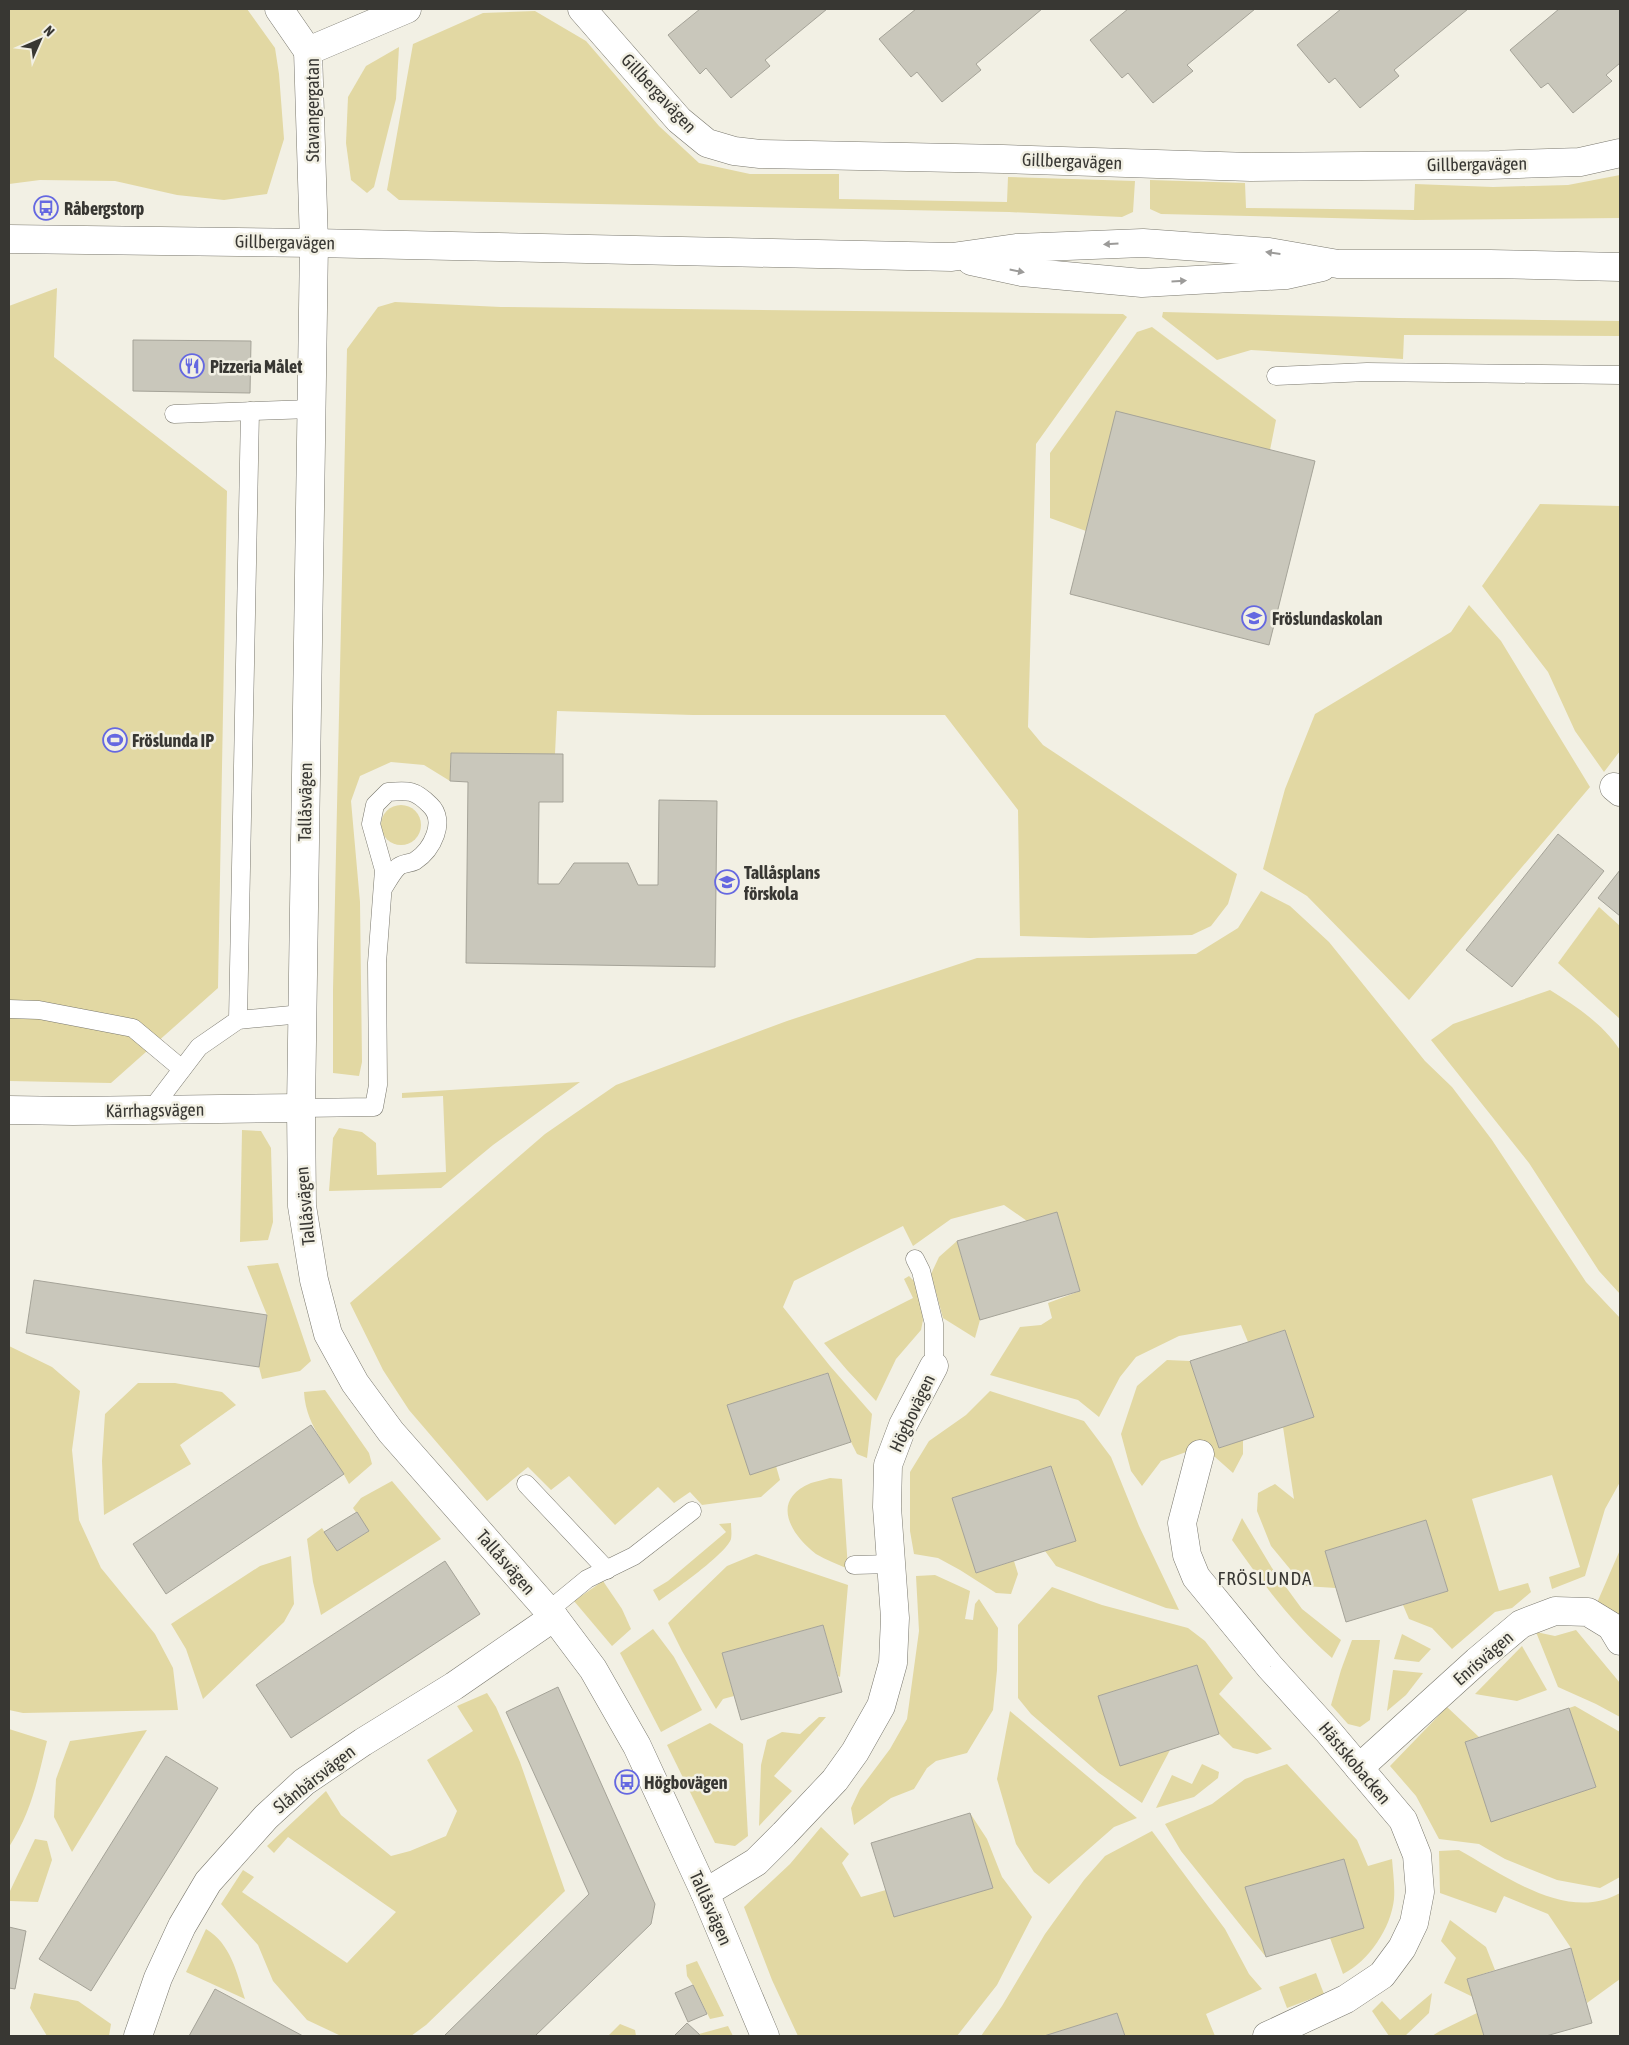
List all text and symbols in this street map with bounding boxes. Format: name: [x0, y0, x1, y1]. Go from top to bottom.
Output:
north arrow: [15, 15, 65, 65]
text: N: [41, 22, 58, 39]
street label: Gillbergavägen: [617, 49, 701, 137]
street label: Stavangergatan: [302, 58, 323, 162]
street label: Gillbergavägen: [1021, 149, 1123, 173]
street label: Gillbergavägen: [1427, 153, 1527, 175]
bus stop icon: Råbergstorp: [33, 195, 59, 221]
place label: Råbergstorp: [64, 198, 144, 219]
street label: Gillbergavägen: [235, 231, 335, 253]
one-way arrow: [1102, 241, 1118, 249]
one-way arrow: [1264, 249, 1280, 257]
one-way arrow: [1009, 267, 1025, 275]
one-way arrow: [1171, 277, 1187, 285]
restaurant icon: Pizzeria Målet: [179, 353, 205, 379]
place label: Pizzeria Målet: [210, 356, 303, 377]
school or university icon: Fröslundaskolan: [1241, 605, 1267, 631]
place label: Fröslundaskolan: [1272, 608, 1383, 629]
sports icon: Fröslunda IP: [102, 727, 128, 753]
place label: Fröslunda IP: [132, 730, 214, 751]
street label: Tallåsvägen: [294, 762, 316, 842]
place label: Tallåsplans förskola: [743, 862, 821, 904]
school or university icon: Tallåsplans förskola: [714, 869, 740, 895]
street label: Kärrhagsvägen: [106, 1099, 204, 1121]
street label: Tallåsvägen: [291, 1166, 319, 1246]
street label: Högbovägen: [885, 1371, 939, 1455]
street label: Tallåsvägen: [472, 1525, 540, 1599]
district label: FRÖSLUNDA: [1218, 1567, 1312, 1589]
street label: Enrisvägen: [1449, 1626, 1517, 1690]
street label: Hästskobacken: [1315, 1718, 1395, 1808]
street label: Slånbärsvägen: [269, 1741, 359, 1817]
bus stop icon: Högbovägen: [614, 1769, 640, 1795]
place label: Högbovägen: [644, 1772, 728, 1793]
street label: Tallåsvägen: [685, 1868, 737, 1948]

